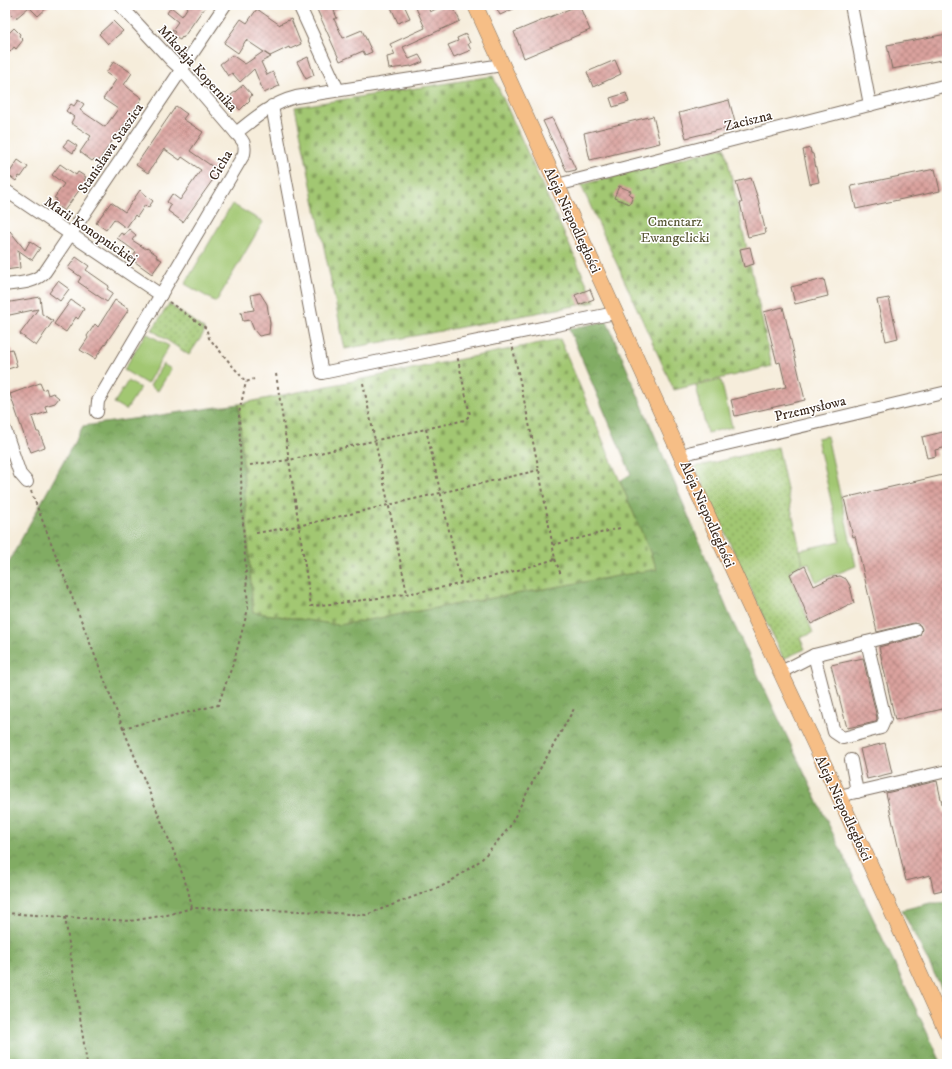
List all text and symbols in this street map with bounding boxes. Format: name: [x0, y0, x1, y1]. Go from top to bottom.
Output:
street label: Mikołaja Kopernika: [153, 21, 241, 116]
street label: Stanisława Staszica: [74, 100, 148, 197]
street label: Zaciszna: [722, 106, 774, 136]
street label: Cicha: [205, 147, 237, 184]
street label: Aleja Niepodległości: [540, 165, 605, 277]
street label: Marii Konopnickiej: [40, 193, 140, 269]
park label: Cmentarz Ewangelicki: [641, 213, 710, 247]
street label: Przemysłowa: [773, 392, 848, 426]
street label: Aleja Niepodległości: [676, 458, 739, 571]
street label: Aleja Niepodległości: [811, 753, 876, 865]

